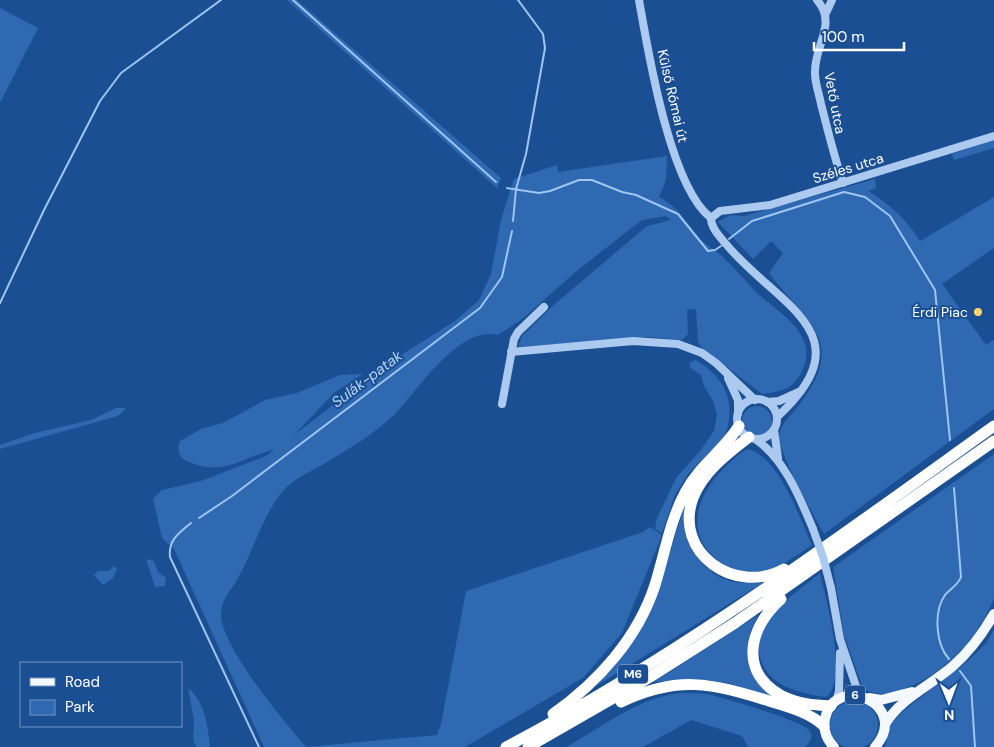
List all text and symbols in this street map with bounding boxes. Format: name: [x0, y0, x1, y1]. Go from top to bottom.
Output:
scale bar: [814, 20, 904, 52]
text: 100 m: [822, 27, 865, 47]
street label: Külső Római út: [654, 48, 692, 144]
street label: Vető utca: [820, 71, 850, 135]
street label: Széles utca: [810, 149, 886, 187]
place label: Érdi Piac: [912, 303, 968, 321]
marker: Érdi Piac: [972, 306, 984, 318]
water label: Sulák-patak: [328, 346, 407, 412]
legend: [20, 662, 182, 727]
road number: M6: [618, 664, 648, 684]
text: Road: [65, 672, 100, 692]
north arrow: [924, 677, 974, 727]
road number: 6: [845, 686, 865, 704]
text: Park: [65, 697, 95, 717]
text: N: [944, 706, 954, 724]

